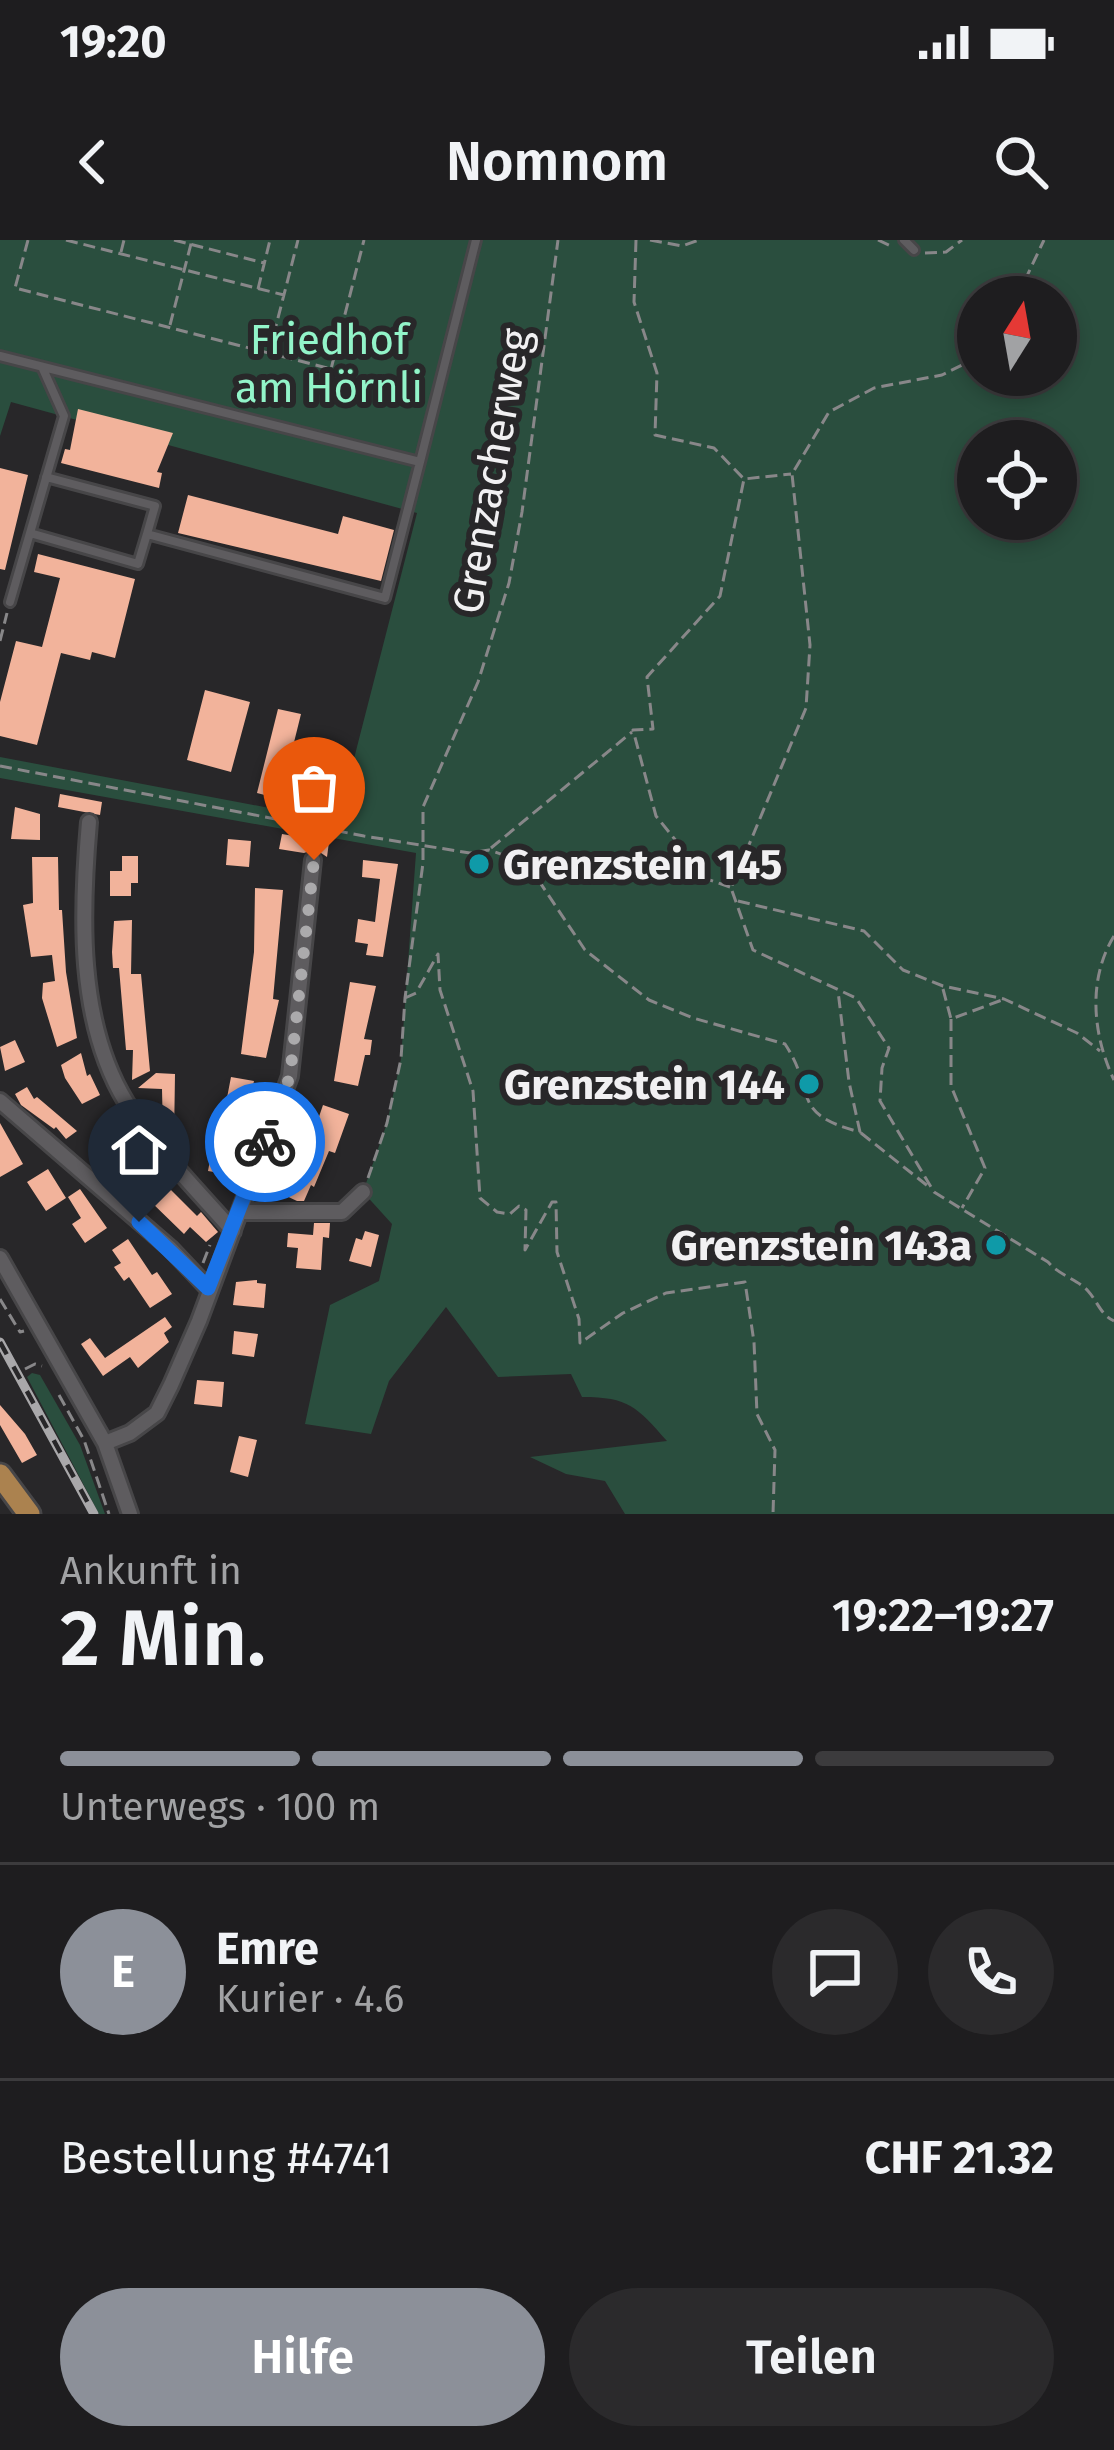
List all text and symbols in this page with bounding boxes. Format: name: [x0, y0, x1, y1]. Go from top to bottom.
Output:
text: 19:20: [60, 15, 166, 69]
icon: back: [60, 129, 126, 195]
icon: search: [988, 129, 1054, 195]
text: Nomnom: [446, 130, 668, 194]
north arrow: [957, 276, 1077, 396]
map controls: [957, 276, 1077, 540]
park label: Friedhof am Hörnli: [235, 315, 423, 413]
street label: Grenzacherweg: [442, 325, 542, 617]
button: locate: [957, 420, 1077, 540]
pin: [263, 737, 365, 860]
icon: bag: [281, 755, 347, 821]
place label: Grenzstein 145: [503, 840, 782, 890]
marker: Grenzstein 145: [466, 851, 492, 877]
place label: Grenzstein 144: [504, 1060, 785, 1110]
marker: Grenzstein 144: [796, 1071, 822, 1097]
courier: [205, 1082, 325, 1202]
pin: [88, 1099, 190, 1222]
icon: bike: [232, 1109, 298, 1175]
icon: home: [106, 1117, 172, 1183]
place label: Grenzstein 143a: [671, 1221, 972, 1271]
marker: Grenzstein 143a: [983, 1232, 1009, 1258]
text: Ankunft in: [60, 1548, 242, 1594]
text: 19:22–19:27: [832, 1589, 1054, 1643]
text: 2 Min.: [60, 1592, 266, 1686]
text: Unterwegs · 100 m: [60, 1784, 380, 1830]
button: chat: [772, 1909, 898, 2035]
button: phone: [928, 1909, 1054, 2035]
text: Emre: [216, 1922, 319, 1976]
text: E: [111, 1945, 135, 1999]
text: Kurier · 4.6: [216, 1976, 404, 2022]
text: Bestellung #4741: [60, 2131, 392, 2185]
text: CHF 21.32: [865, 2131, 1054, 2185]
button: Hilfe: [60, 2288, 545, 2426]
button: Teilen: [569, 2288, 1054, 2426]

